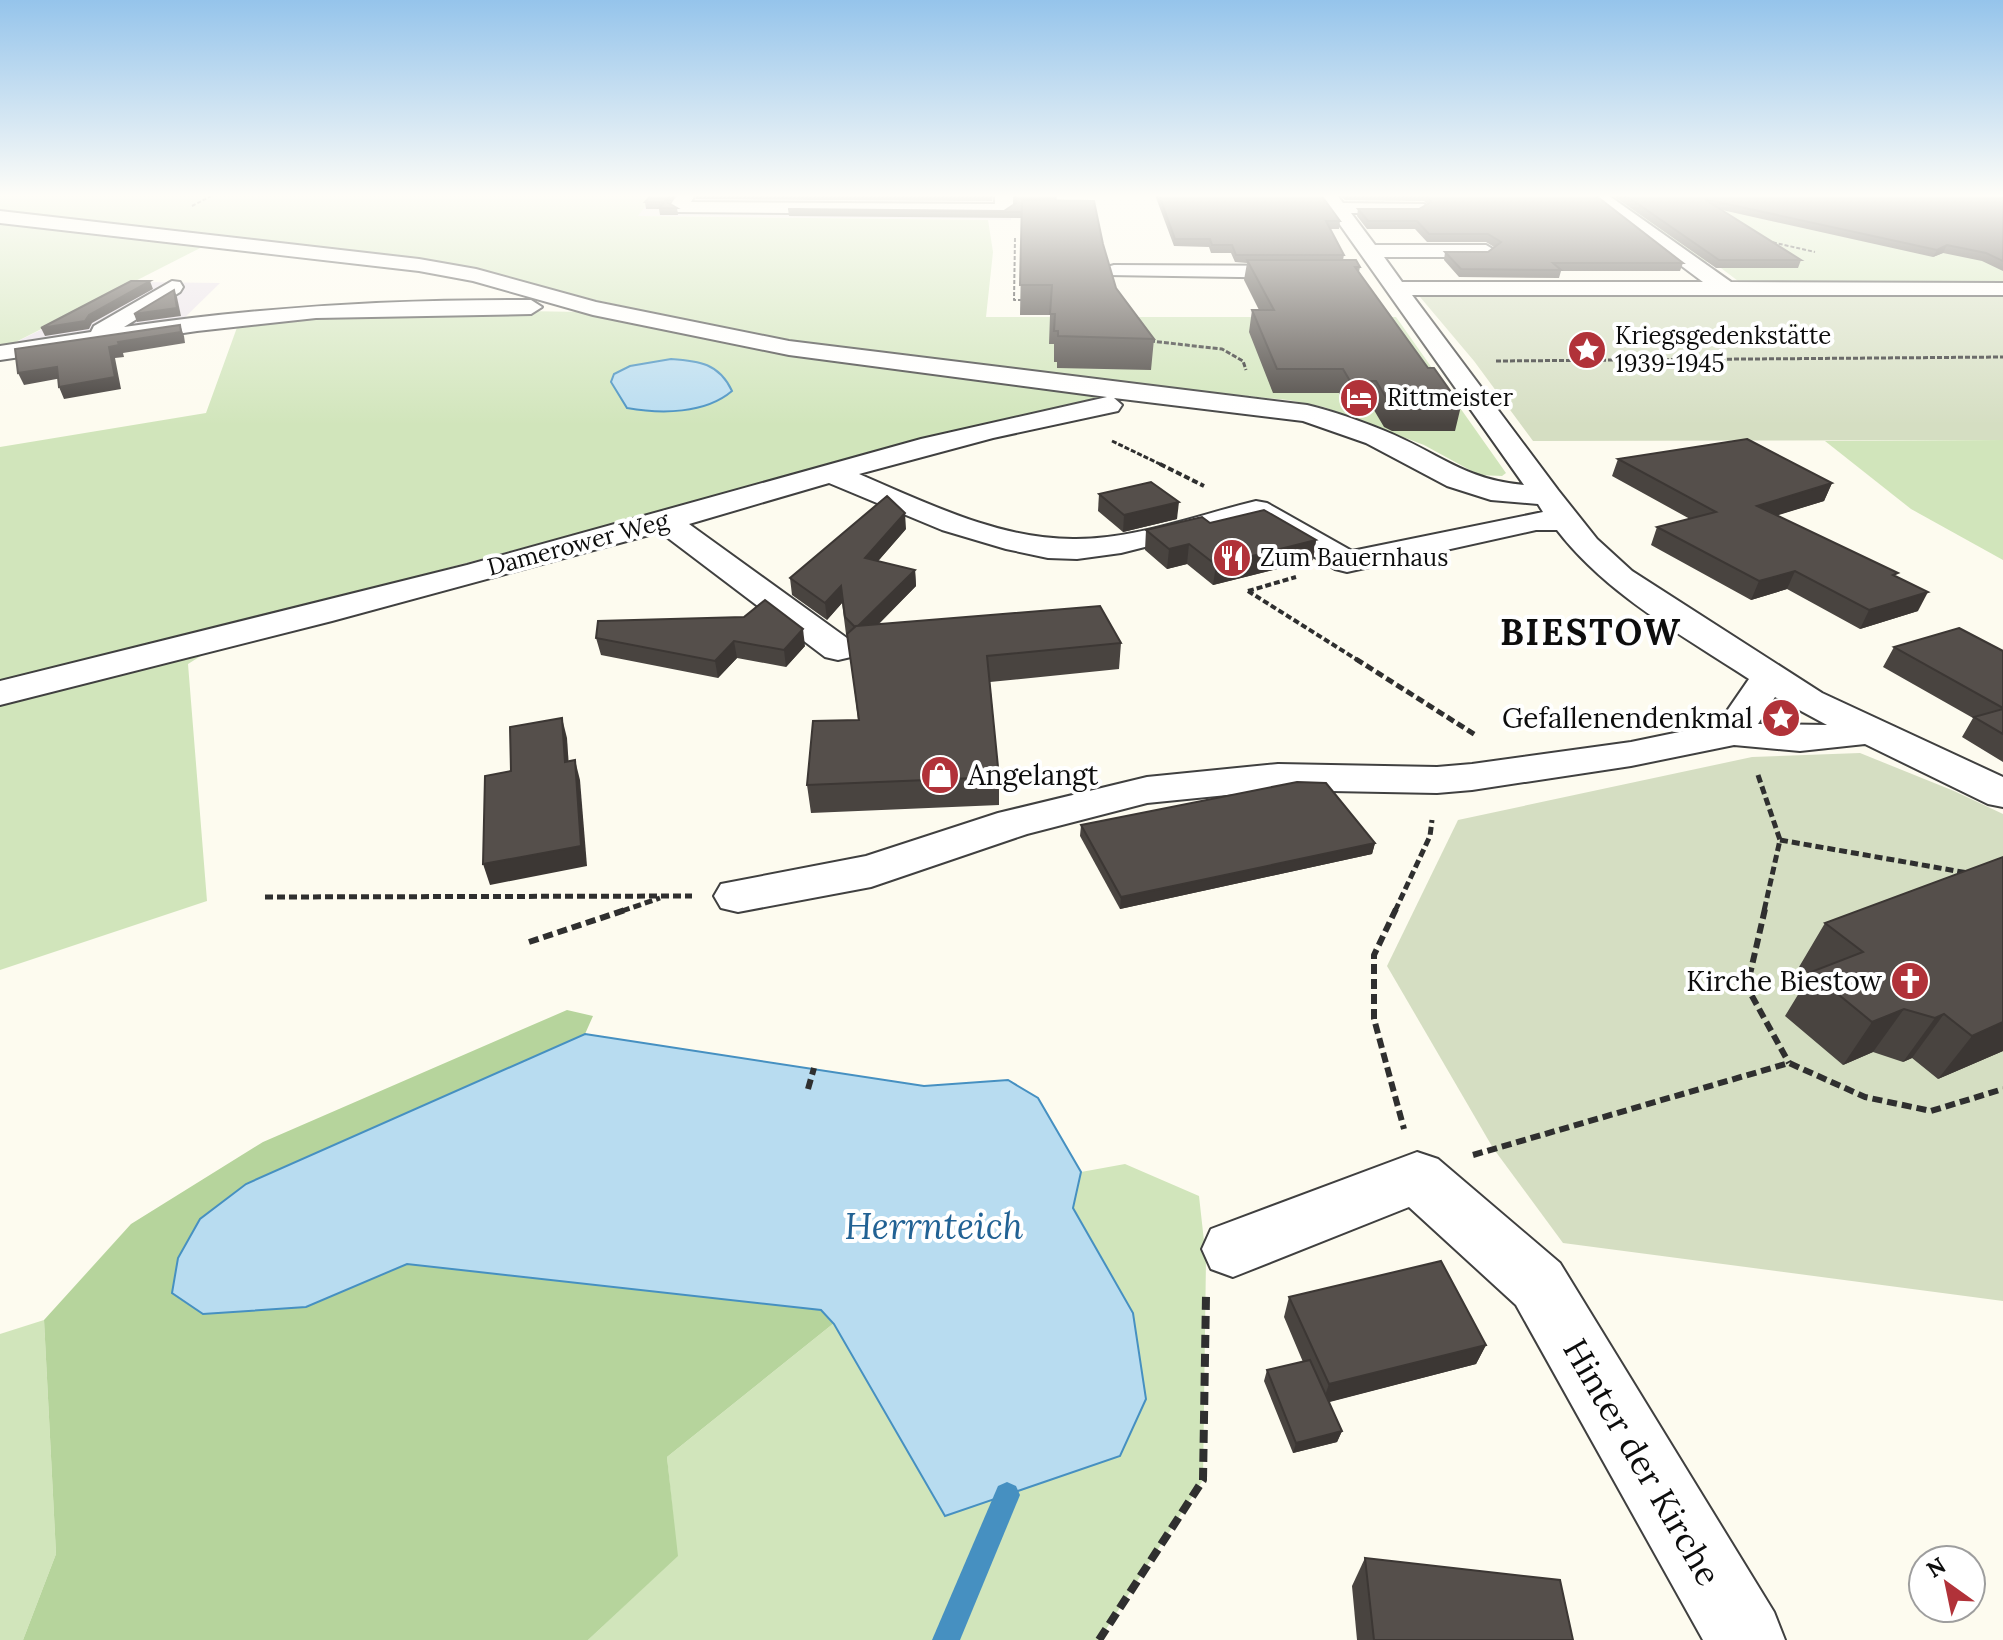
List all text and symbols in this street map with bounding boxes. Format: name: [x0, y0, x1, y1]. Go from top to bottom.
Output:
place label: Kriegsgedenkstätte 1939-1945: [1615, 320, 1831, 379]
place icon: Kriegsgedenkstätte 1939-1945: [1566, 329, 1608, 371]
hotel icon: Rittmeister: [1338, 377, 1380, 419]
place label: Rittmeister: [1387, 382, 1514, 413]
street label: Damerower Weg: [484, 504, 673, 583]
restaurant icon: Zum Bauernhaus: [1211, 537, 1253, 579]
place label: Zum Bauernhaus: [1260, 542, 1448, 573]
district label: BIESTOW: [1500, 609, 1682, 655]
place icon: Gefallenendenkmal: [1760, 697, 1802, 739]
place label: Gefallenendenkmal: [1502, 700, 1753, 736]
shop icon: Angelangt: [919, 754, 961, 796]
place label: Angelangt: [967, 757, 1099, 793]
church icon: Kirche Biestow: [1889, 960, 1931, 1002]
place label: Kirche Biestow: [1686, 963, 1883, 999]
water label: Herrnteich: [845, 1203, 1024, 1249]
street label: Hinter der Kirche: [1554, 1331, 1731, 1593]
north arrow: [1907, 1544, 1987, 1624]
text: N: [1921, 1551, 1951, 1584]

